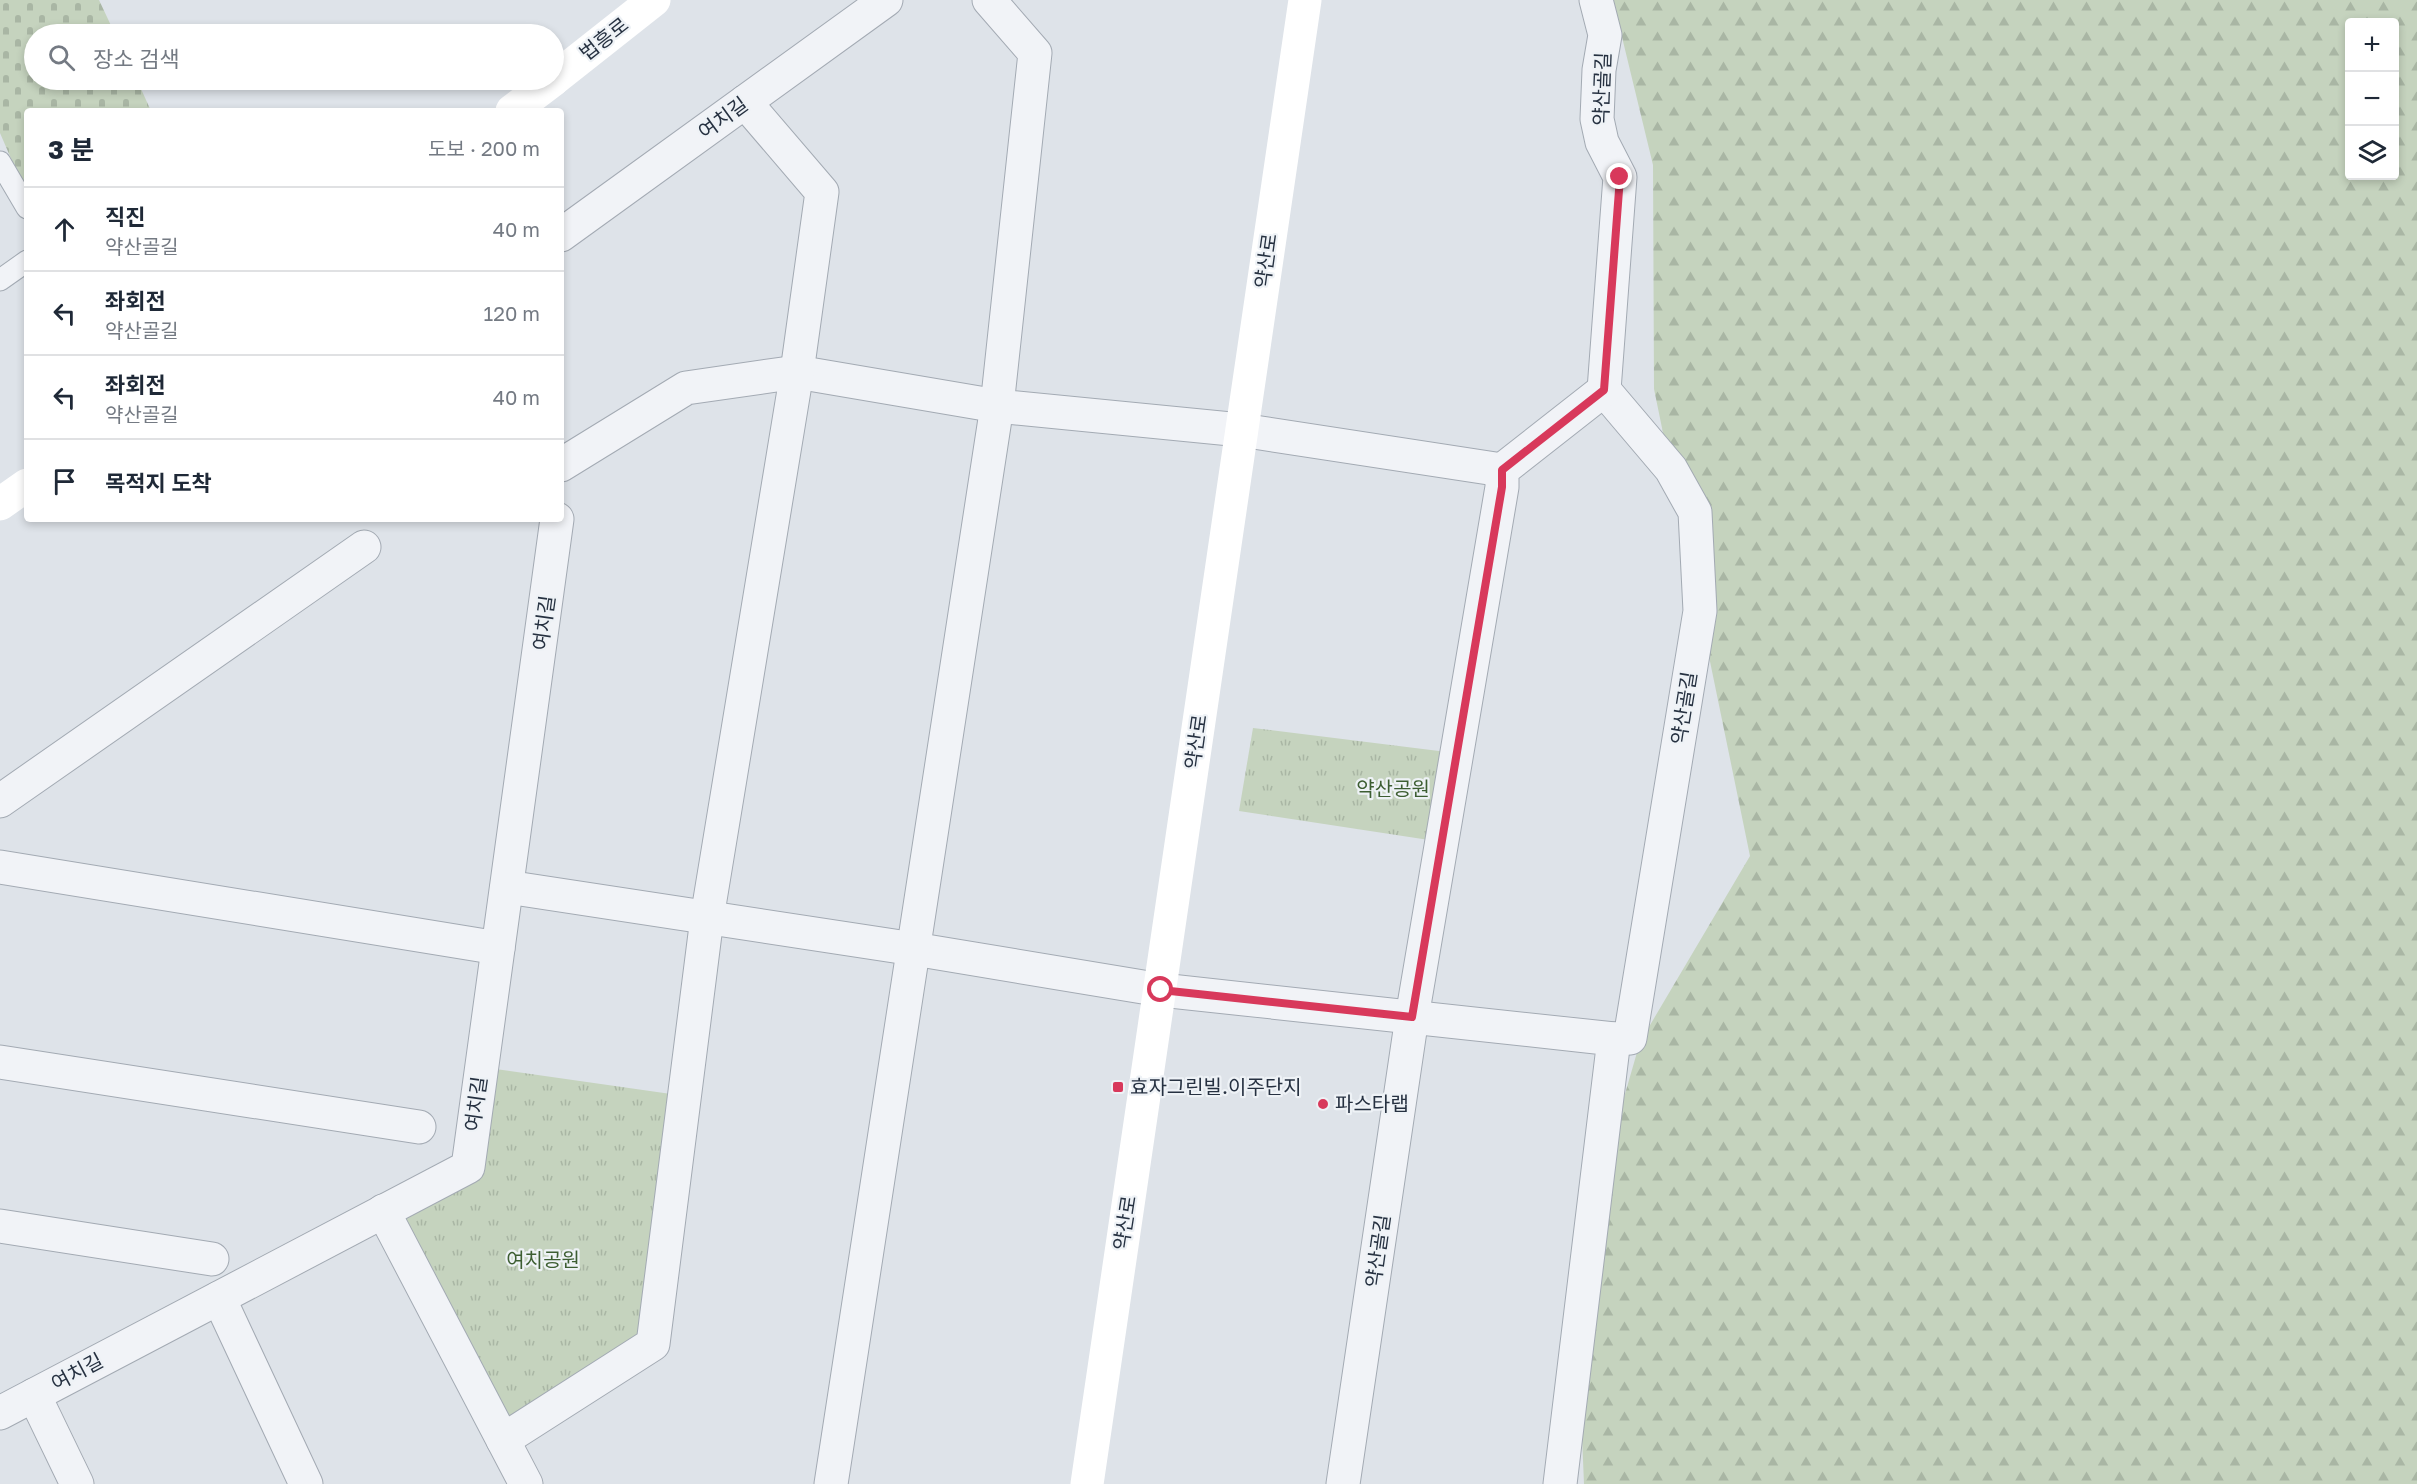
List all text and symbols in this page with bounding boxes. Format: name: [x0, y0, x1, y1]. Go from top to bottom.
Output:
street label: 법흥로: [574, 12, 633, 65]
map controls: [2345, 18, 2399, 180]
button: +: [2345, 18, 2399, 72]
search box: [24, 24, 564, 90]
icon: search: [45, 41, 78, 74]
text: 장소 검색: [93, 45, 179, 72]
street label: 약산골길: [1588, 52, 1614, 126]
button: −: [2345, 72, 2399, 126]
street label: 여치길: [693, 91, 752, 143]
button: layers: [2345, 126, 2399, 180]
text: 3 분: [48, 134, 94, 165]
text: 도보 · 200 m: [428, 136, 540, 160]
route end: [1606, 163, 1632, 189]
text: 직진: [105, 203, 145, 230]
icon: ahead: [48, 213, 81, 246]
text: 40 m: [493, 217, 540, 241]
street label: 약산로: [1249, 232, 1281, 290]
text: 약산골길: [105, 234, 179, 258]
text: 좌회전: [105, 287, 166, 314]
icon: left: [48, 297, 81, 330]
text: 120 m: [484, 301, 540, 325]
text: 약산골길: [105, 318, 179, 342]
text: 좌회전: [105, 371, 166, 398]
icon: left: [48, 381, 81, 414]
text: 40 m: [493, 385, 540, 409]
text: 약산골길: [105, 402, 179, 426]
icon: arrive: [48, 465, 81, 498]
text: 목적지 도착: [105, 469, 212, 496]
street label: 여치길: [527, 594, 559, 652]
street label: 약산골길: [1665, 670, 1701, 746]
street label: 약산로: [1179, 713, 1211, 771]
park label: 약산공원: [1356, 776, 1430, 800]
route start: [1147, 976, 1173, 1002]
place label: 효자그린빌.이주단지: [1130, 1074, 1302, 1098]
street label: 여치길: [459, 1075, 491, 1133]
marker: 효자그린빌.이주단지: [1111, 1080, 1125, 1094]
place label: 파스타랩: [1335, 1091, 1409, 1115]
marker: 파스타랩: [1316, 1097, 1330, 1111]
street label: 약산로: [1108, 1194, 1140, 1252]
street label: 약산골길: [1360, 1213, 1394, 1289]
park label: 여치공원: [506, 1247, 580, 1271]
street label: 여치길: [47, 1348, 107, 1395]

